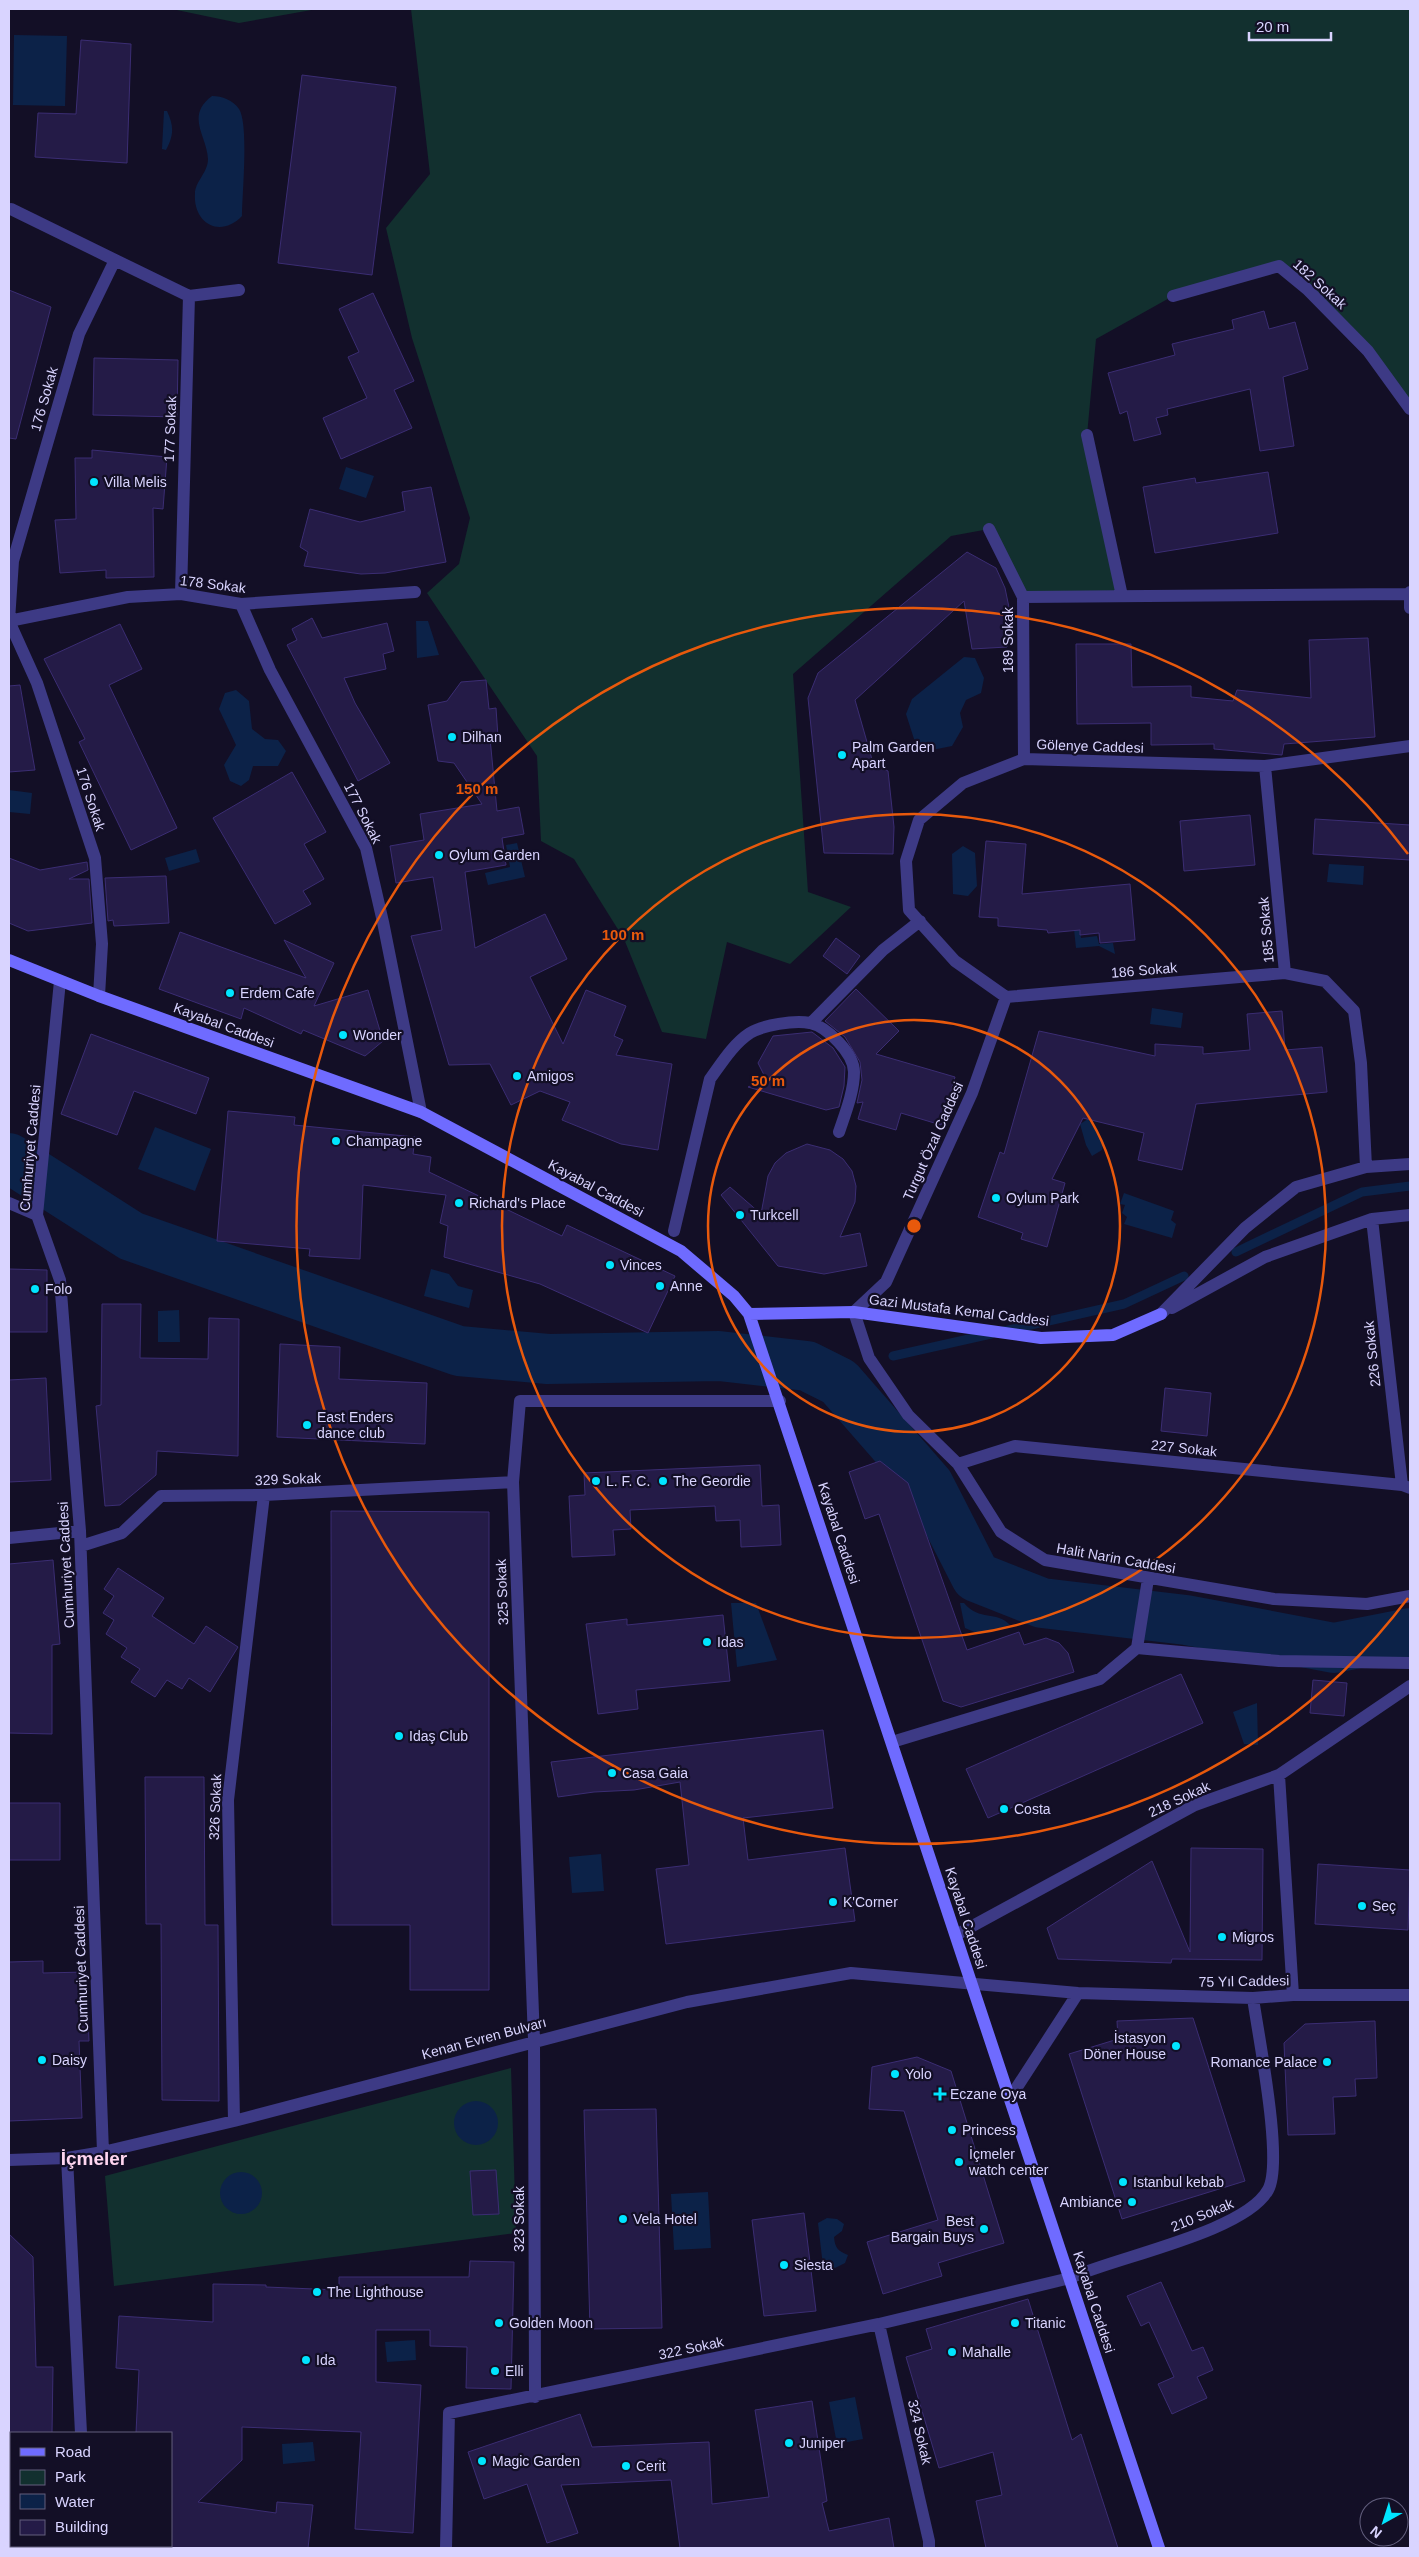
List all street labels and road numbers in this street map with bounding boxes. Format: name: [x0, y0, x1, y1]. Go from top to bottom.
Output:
street label: 182 Sokak: [1290, 256, 1351, 313]
street label: 176 Sokak: [27, 364, 61, 433]
street label: 177 Sokak: [161, 395, 179, 462]
street label: 178 Sokak: [179, 572, 248, 596]
street label: 189 Sokak: [1000, 606, 1016, 673]
street label: Gölenye Caddesi: [1036, 736, 1144, 756]
street label: 176 Sokak: [73, 765, 109, 834]
street label: 177 Sokak: [341, 780, 386, 847]
street label: 185 Sokak: [1255, 895, 1277, 964]
street label: 186 Sokak: [1110, 959, 1179, 981]
street label: Kayabal Caddesi: [172, 999, 276, 1051]
street label: Turgut Özal Caddesi: [899, 1079, 966, 1203]
street label: Cumhuriyet Caddesi: [17, 1084, 43, 1212]
street label: Kayabal Caddesi: [546, 1156, 646, 1220]
street label: Gazi Mustafa Kemal Caddesi: [868, 1291, 1050, 1329]
street label: 226 Sokak: [1360, 1319, 1383, 1388]
street label: 227 Sokak: [1150, 1437, 1219, 1460]
street label: 329 Sokak: [255, 1470, 322, 1488]
street label: Kayabal Caddesi: [815, 1480, 863, 1586]
street label: Cumhuriyet Caddesi: [55, 1501, 77, 1629]
street label: Halit Narin Caddesi: [1055, 1540, 1177, 1576]
street label: 325 Sokak: [493, 1558, 511, 1625]
street label: 326 Sokak: [206, 1773, 224, 1840]
street label: 218 Sokak: [1146, 1777, 1213, 1820]
street label: Kayabal Caddesi: [942, 1865, 990, 1971]
street label: Cumhuriyet Caddesi: [71, 1905, 91, 2033]
street label: 75 Yıl Caddesi: [1198, 1972, 1290, 1990]
street label: Kenan Evren Bulvarı: [420, 2014, 548, 2062]
street label: 323 Sokak: [511, 2185, 527, 2252]
street label: 210 Sokak: [1168, 2195, 1237, 2235]
street label: Kayabal Caddesi: [1070, 2249, 1118, 2355]
street label: 322 Sokak: [657, 2333, 726, 2363]
street label: 324 Sokak: [905, 2398, 935, 2467]

